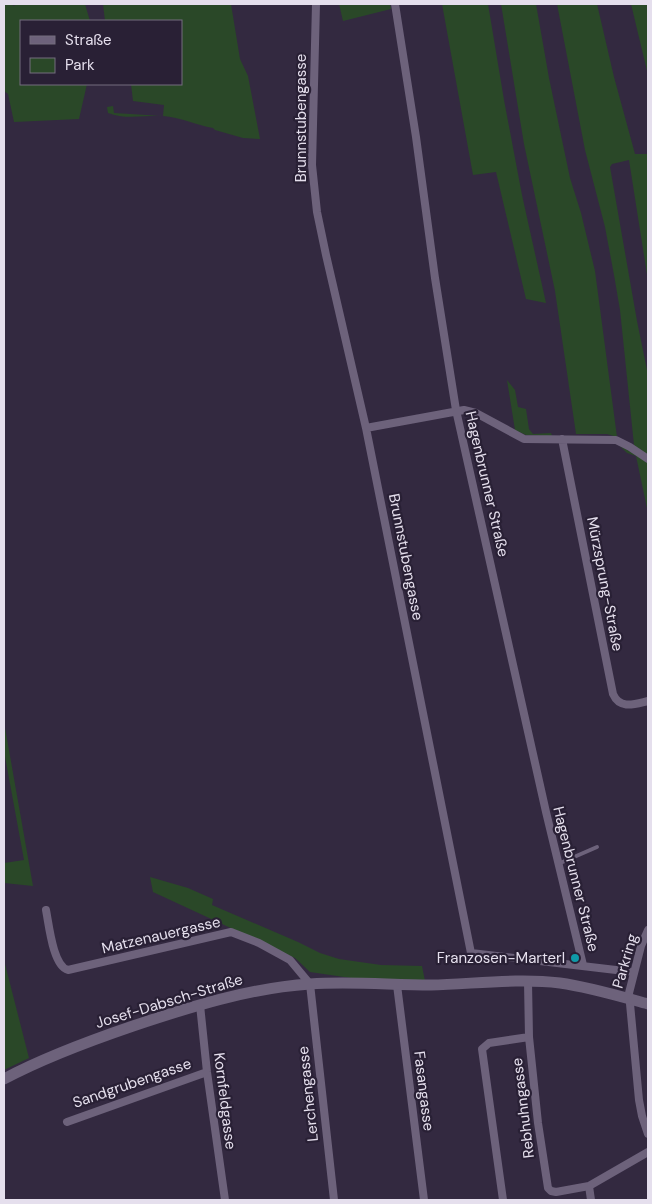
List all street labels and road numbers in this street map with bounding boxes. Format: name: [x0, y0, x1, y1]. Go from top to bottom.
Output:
street label: Brunnstubengasse: [291, 54, 311, 182]
street label: Hagenbrunner Straße: [461, 409, 513, 559]
street label: Brunnstubengasse: [384, 492, 428, 622]
street label: Mürzsprung-Straße: [582, 515, 628, 653]
street label: Hagenbrunner Straße: [548, 804, 604, 954]
street label: Matzenauergasse: [100, 912, 222, 958]
street label: Parkring: [608, 931, 642, 991]
street label: Josef-Dabsch-Straße: [93, 969, 245, 1033]
street label: Lerchengasse: [293, 1045, 323, 1143]
street label: Fasangasse: [409, 1050, 439, 1132]
street label: Kornfeldgasse: [209, 1051, 241, 1151]
street label: Sandgrubengasse: [70, 1053, 194, 1113]
street label: Rebhuhngasse: [507, 1057, 539, 1159]

